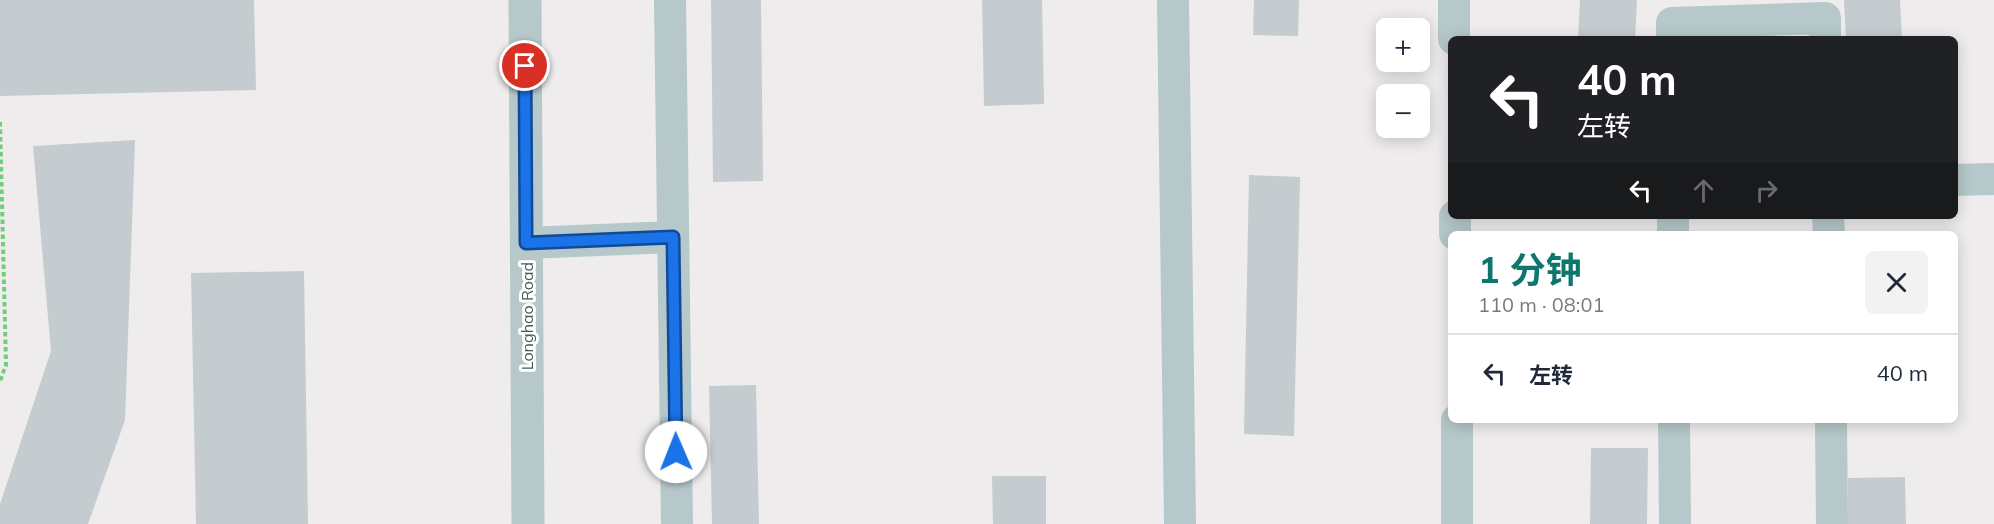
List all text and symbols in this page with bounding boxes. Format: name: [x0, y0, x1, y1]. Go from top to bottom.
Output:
map controls: [1376, 18, 1430, 138]
button: +: [1376, 18, 1430, 72]
pin: [499, 40, 550, 91]
icon: arrive: [508, 49, 541, 82]
text: 40 m: [1577, 53, 1677, 106]
icon: left: [1478, 60, 1556, 138]
button: −: [1376, 84, 1430, 138]
text: 左转: [1577, 109, 1631, 143]
icon: left: [1624, 174, 1657, 207]
icon: ahead: [1687, 174, 1720, 207]
icon: right: [1750, 174, 1783, 207]
text: 1 分钟: [1478, 247, 1581, 292]
button: close: [1865, 251, 1928, 314]
street label: Longhao Road: [517, 262, 537, 370]
text: 110 m · 08:01: [1478, 292, 1604, 317]
icon: left: [1478, 357, 1511, 390]
text: 40 m: [1877, 359, 1928, 387]
text: 左转: [1529, 361, 1573, 389]
position arrow: [644, 420, 708, 484]

